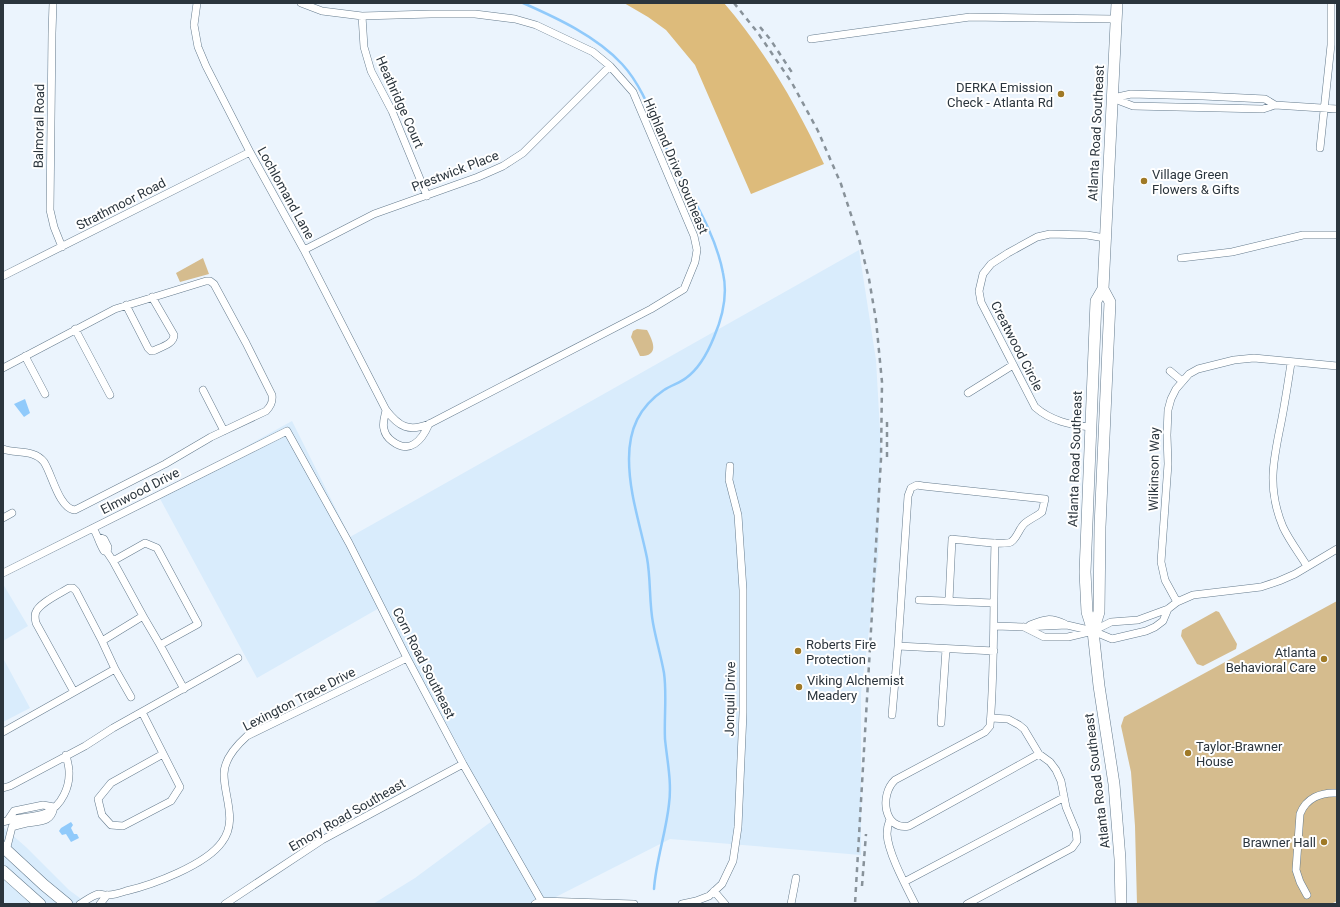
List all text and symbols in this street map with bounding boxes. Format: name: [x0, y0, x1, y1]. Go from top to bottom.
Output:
street label: Heathridge Court: [373, 54, 427, 150]
street label: Atlanta Road Southeast: [1085, 65, 1107, 201]
place label: DERKA Emission Check - Atlanta Rd: [947, 80, 1053, 110]
street label: Balmoral Road: [31, 84, 47, 168]
marker: DERKA Emission Check - Atlanta Rd: [1056, 89, 1066, 99]
street label: Highland Drive Southeast: [641, 96, 711, 236]
street label: Lochlomand Lane: [254, 144, 318, 242]
street label: Prestwick Place: [409, 147, 501, 194]
place label: Village Green Flowers & Gifts: [1152, 167, 1240, 197]
street label: Strathmoor Road: [74, 175, 168, 233]
marker: Village Green Flowers & Gifts: [1139, 176, 1149, 186]
street label: Creatwood Circle: [988, 299, 1046, 394]
street label: Atlanta Road Southeast: [1065, 391, 1085, 527]
street label: Wilkinson Way: [1146, 427, 1162, 511]
street label: Elmwood Drive: [98, 465, 182, 517]
street label: Corn Road Southeast: [390, 605, 458, 721]
place label: Roberts Fire Protection: [806, 637, 876, 667]
place label: Atlanta Behavioral Care: [1226, 645, 1316, 675]
marker: Roberts Fire Protection: [793, 646, 803, 656]
marker: Atlanta Behavioral Care: [1319, 654, 1329, 664]
street label: Jonquil Drive: [722, 661, 738, 737]
street label: Lexington Trace Drive: [240, 664, 358, 734]
place label: Viking Alchemist Meadery: [807, 673, 904, 703]
marker: Viking Alchemist Meadery: [794, 682, 804, 692]
street label: Atlanta Road Southeast: [1081, 712, 1113, 850]
place label: Taylor-Brawner House: [1196, 739, 1283, 769]
marker: Taylor-Brawner House: [1183, 748, 1193, 758]
street label: Emory Road Southeast: [286, 776, 408, 854]
place label: Brawner Hall: [1243, 835, 1316, 850]
marker: Brawner Hall: [1319, 837, 1329, 847]

